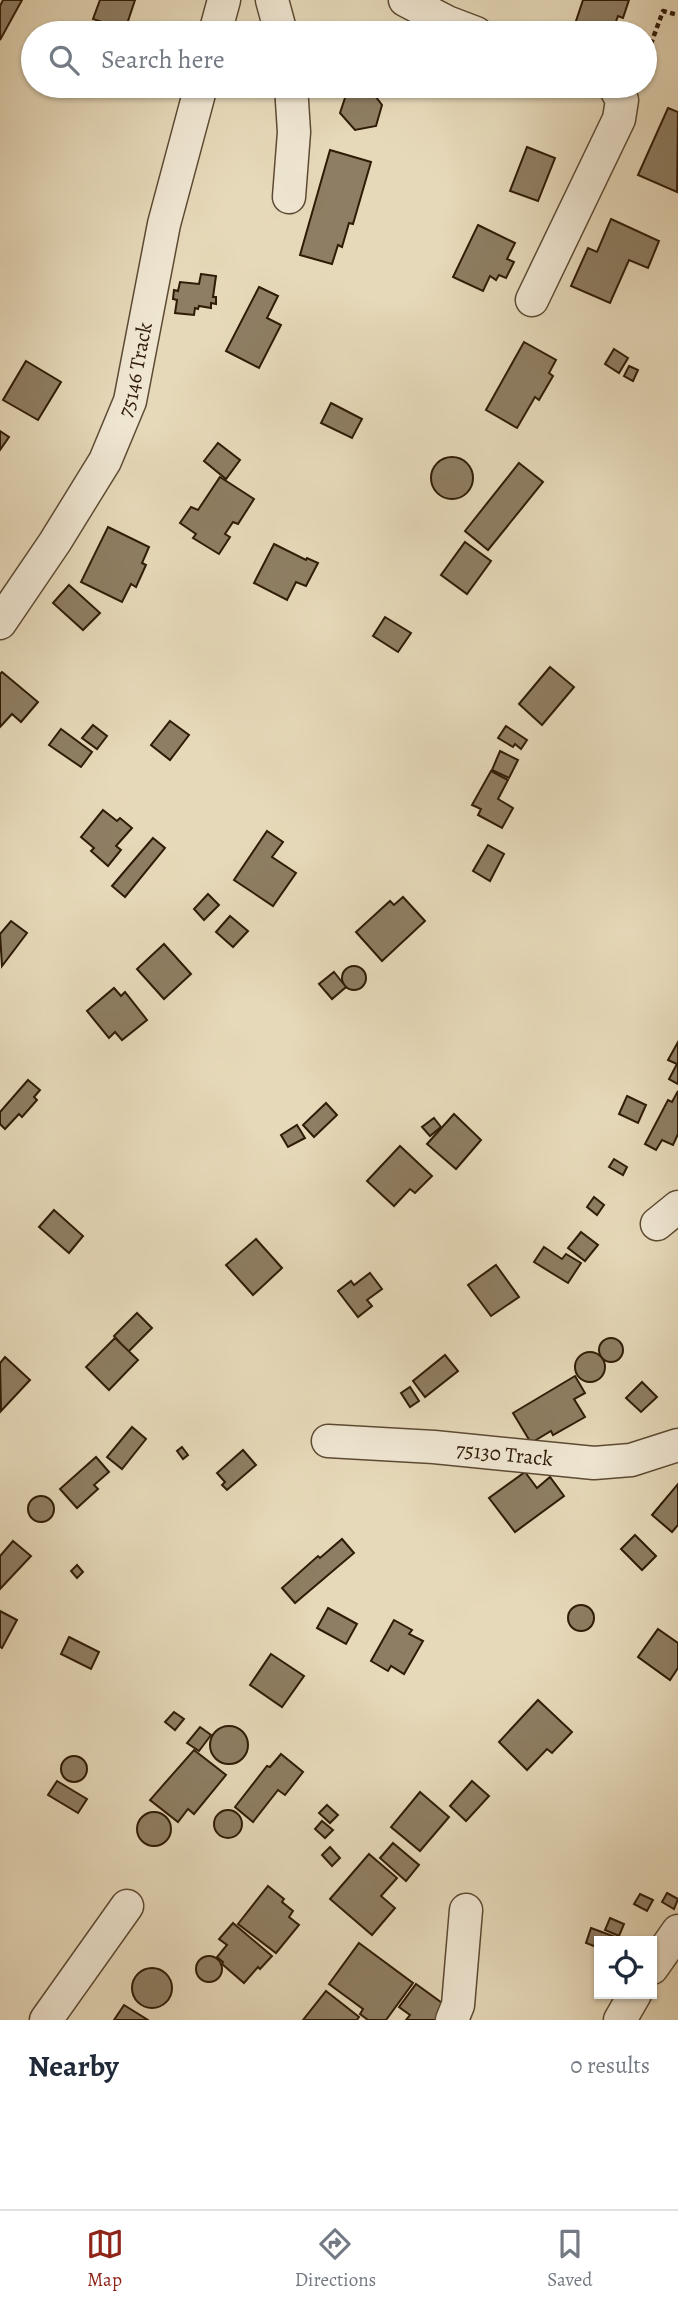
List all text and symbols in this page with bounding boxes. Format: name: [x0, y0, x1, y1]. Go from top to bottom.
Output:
search box: [21, 21, 657, 98]
icon: search: [45, 41, 83, 79]
text: Search here: [101, 42, 225, 77]
street label: 75146 Track: [111, 319, 159, 421]
street label: 75130 Track: [455, 1435, 555, 1473]
map controls: [594, 1936, 657, 1999]
button: locate: [594, 1936, 657, 1999]
text: Nearby: [28, 2046, 119, 2086]
text: 0 results: [570, 2050, 650, 2081]
tab: Map: [86, 2225, 124, 2293]
tab: Directions: [295, 2225, 376, 2293]
tab: Saved: [547, 2225, 592, 2293]

